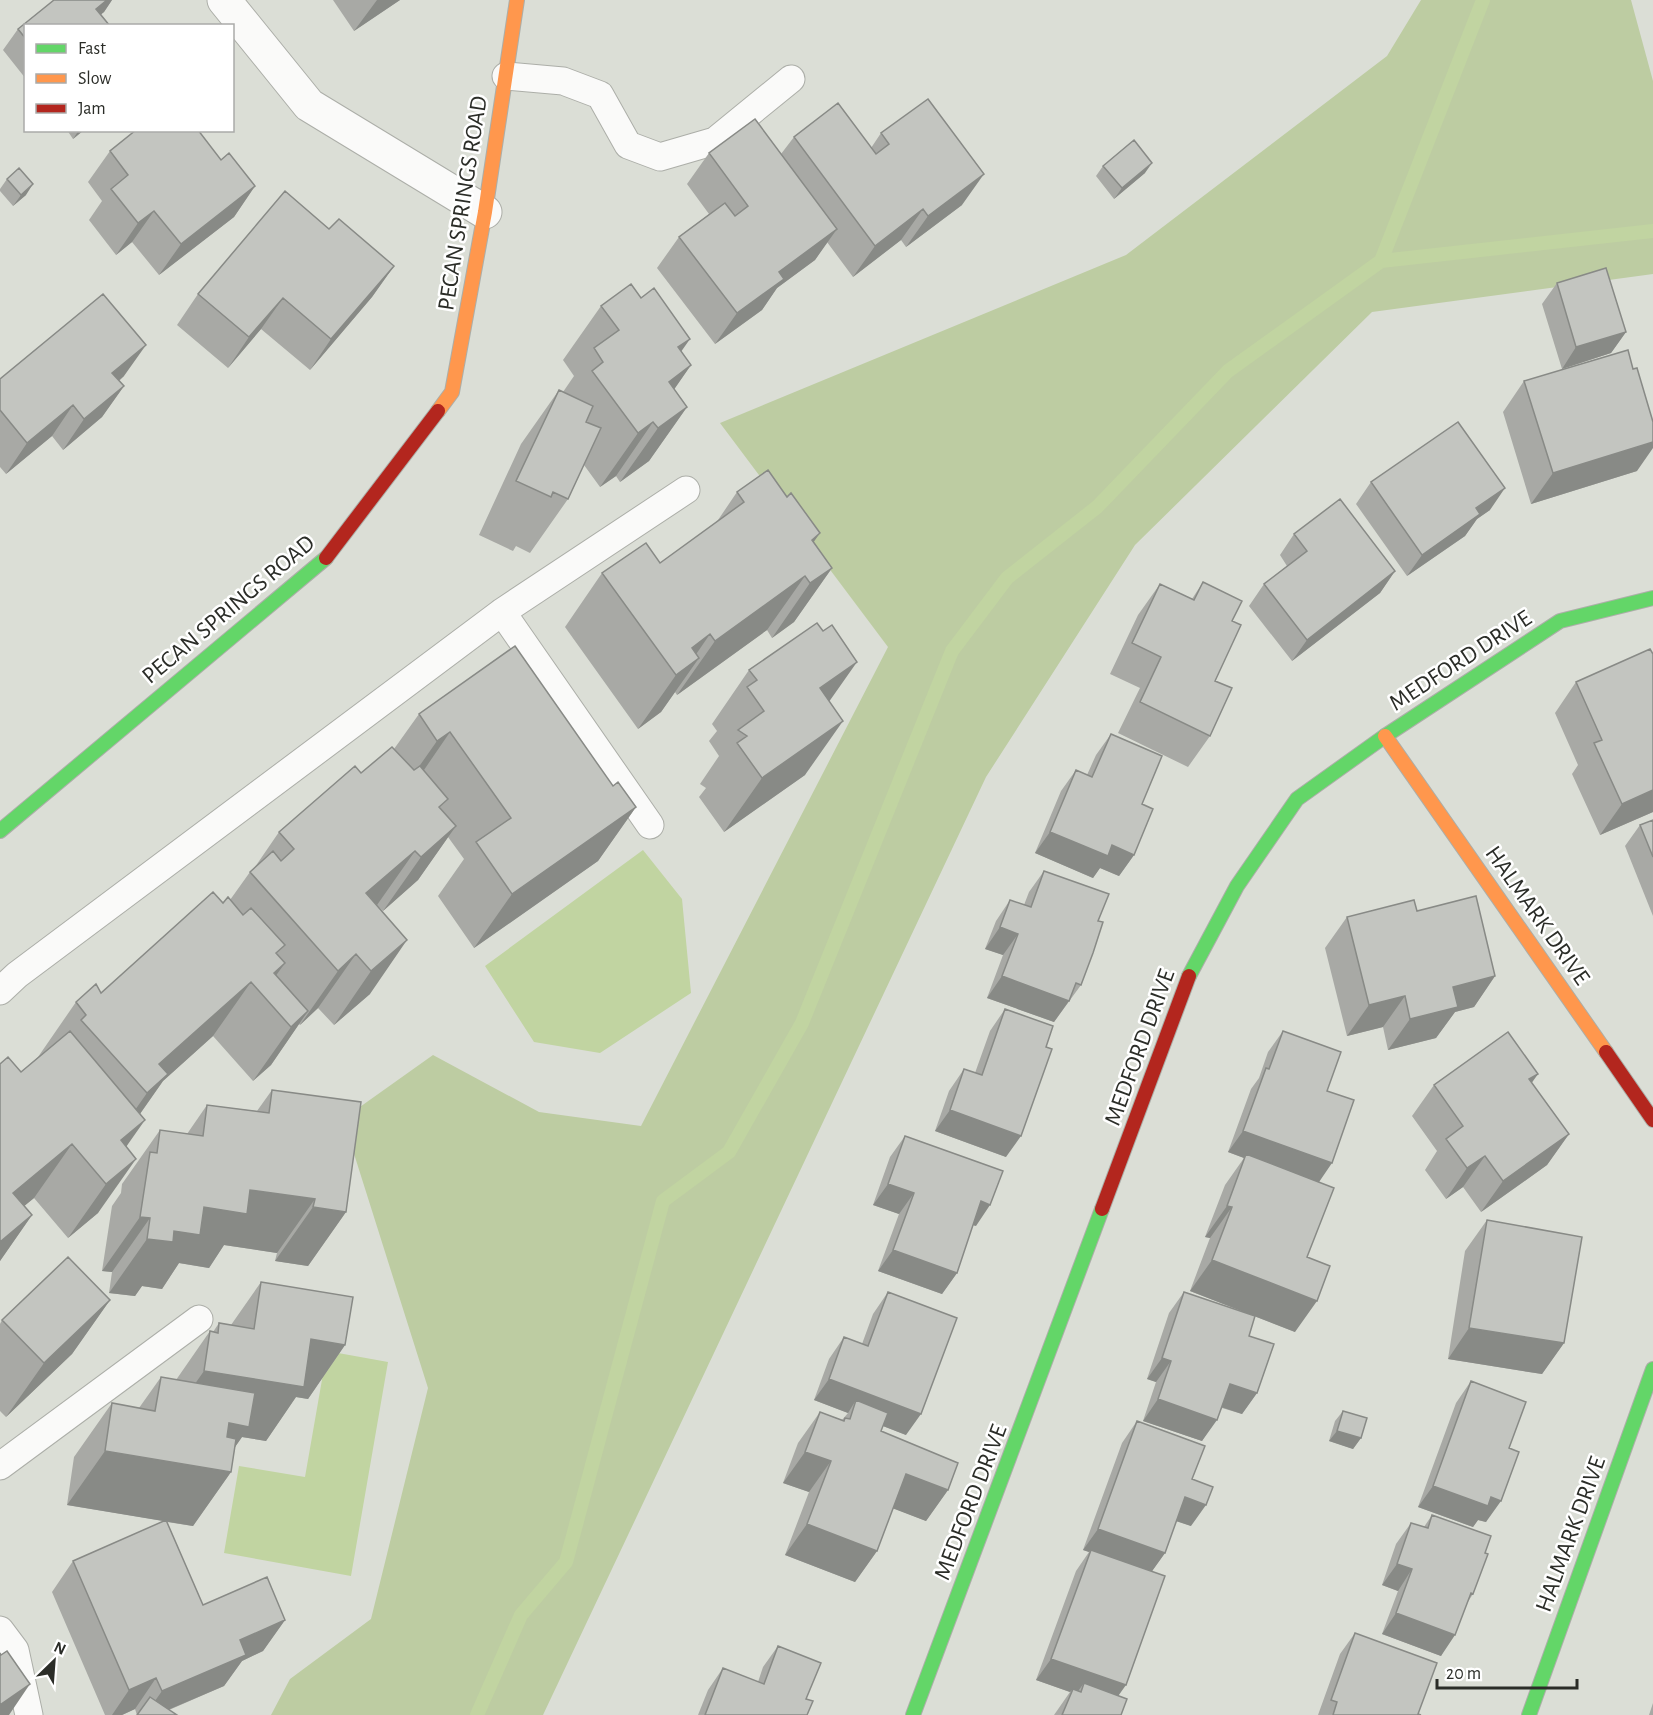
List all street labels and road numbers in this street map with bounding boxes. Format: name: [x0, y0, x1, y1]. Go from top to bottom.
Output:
street label: PECAN SPRINGS ROAD: [434, 94, 492, 312]
street label: PECAN SPRINGS ROAD: [138, 531, 319, 689]
street label: MEDFORD DRIVE: [1385, 606, 1536, 716]
street label: HALMARK DRIVE: [1480, 842, 1594, 990]
street label: MEDFORD DRIVE: [1101, 966, 1179, 1129]
street label: MEDFORD DRIVE: [930, 1421, 1012, 1583]
street label: HALMARK DRIVE: [1532, 1453, 1610, 1615]

